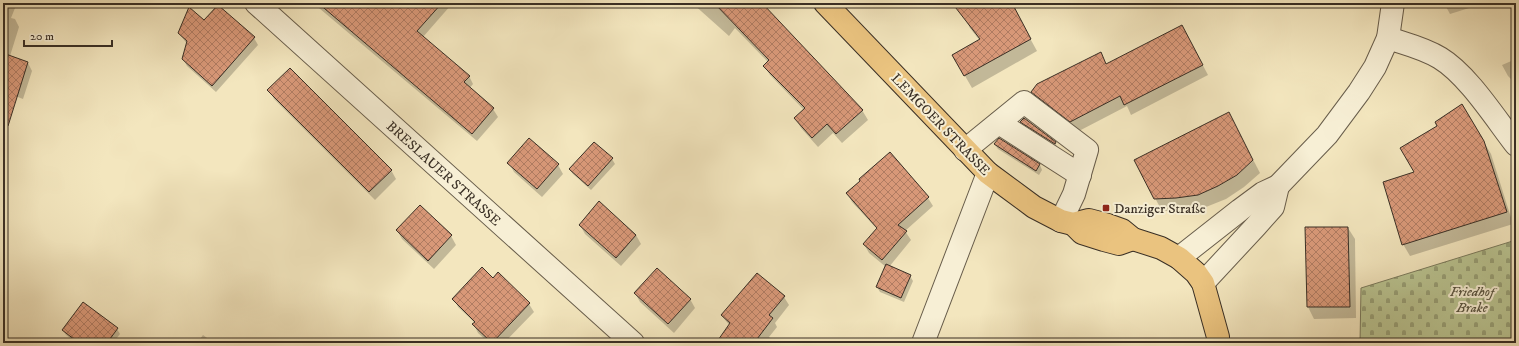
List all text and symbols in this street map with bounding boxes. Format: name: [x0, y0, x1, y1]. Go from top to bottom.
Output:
scale bar: [24, 22, 112, 48]
text: 20 m: [30, 29, 54, 44]
street label: LEMGOER STRASSE: [887, 70, 994, 180]
street label: BRESLAUER STRASSE: [382, 117, 504, 230]
place label: Danziger Straße: [1114, 200, 1206, 218]
marker: Danziger Straße: [1101, 203, 1111, 213]
park label: Friedhof Brake: [1450, 283, 1498, 317]

